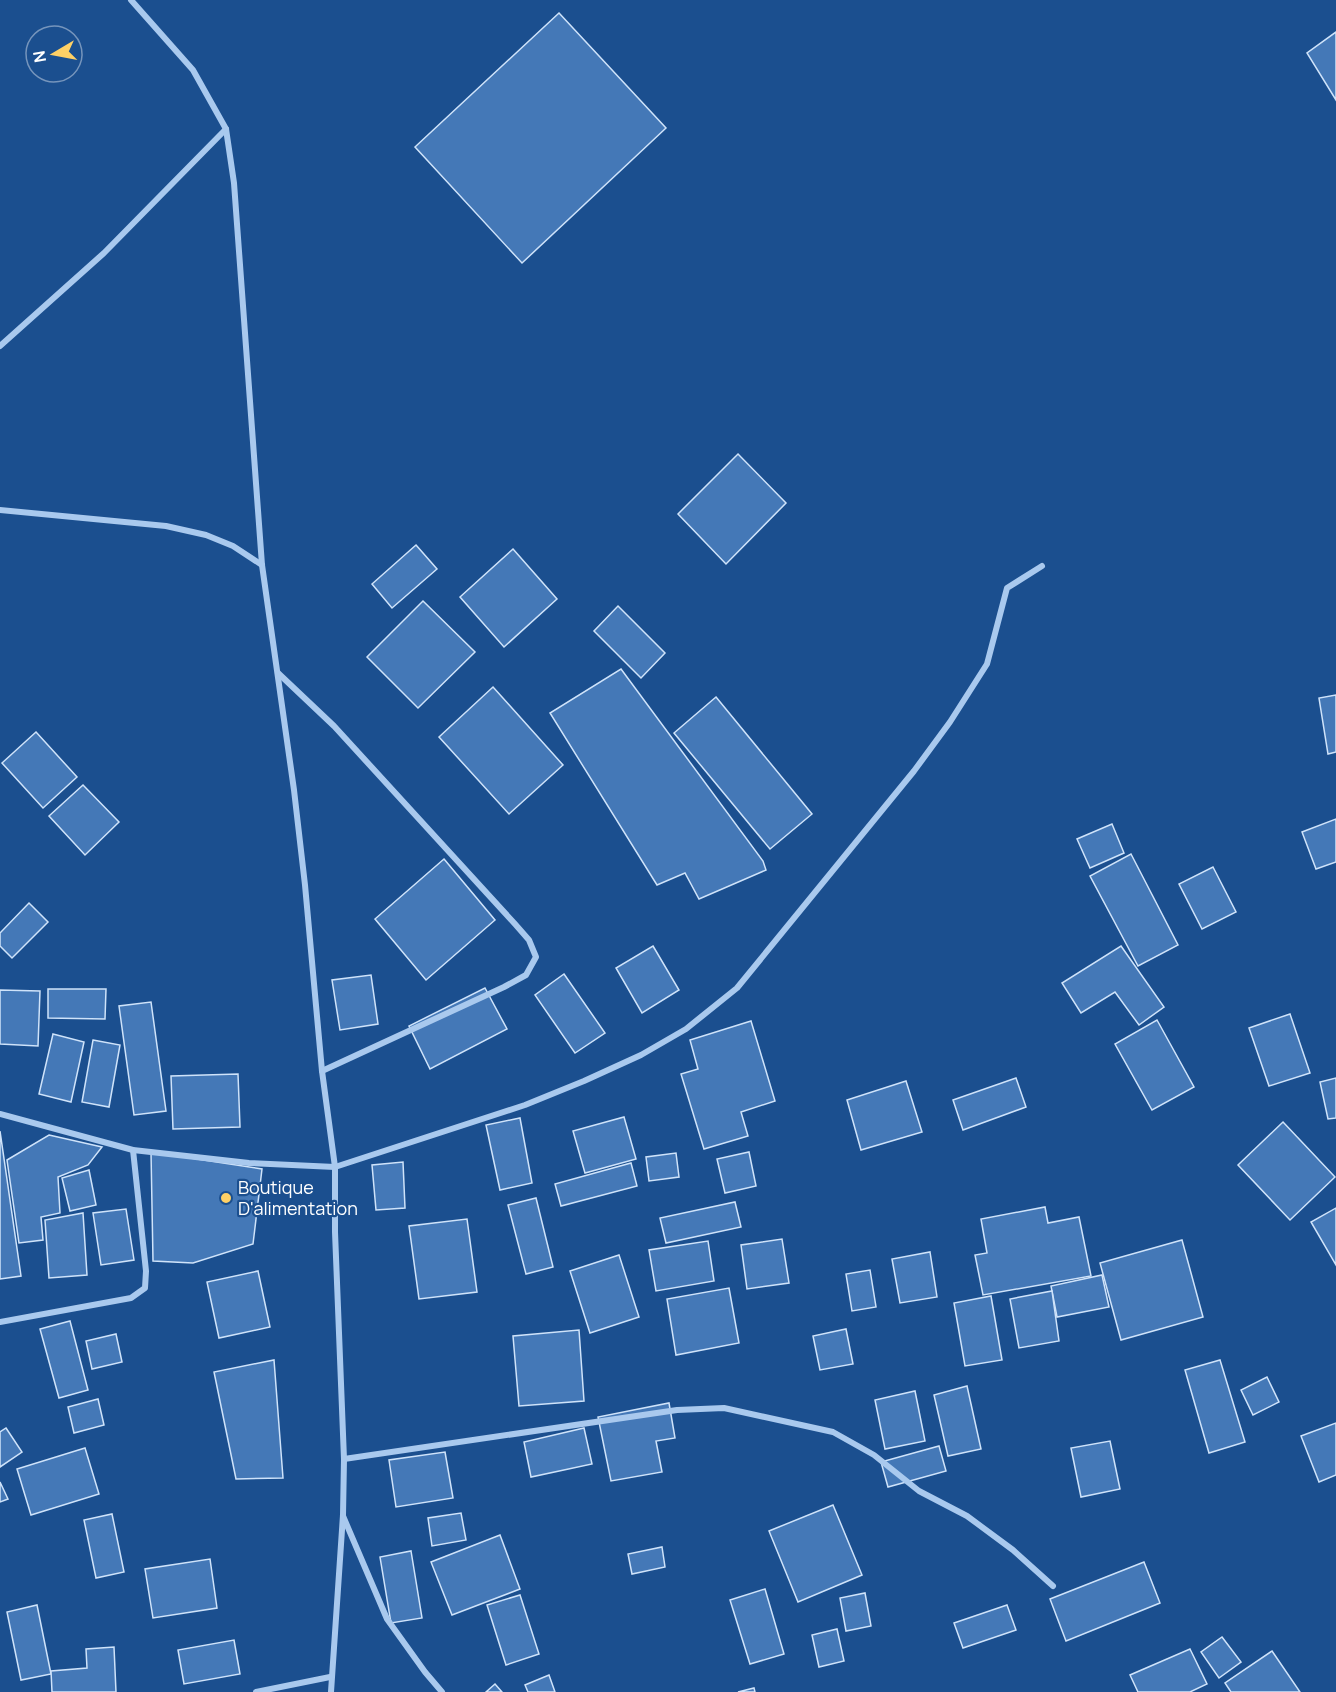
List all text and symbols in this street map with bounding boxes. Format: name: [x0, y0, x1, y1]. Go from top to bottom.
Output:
north arrow: [24, 24, 84, 84]
text: N: [27, 49, 51, 64]
place label: Boutique D'alimentation: [238, 1175, 358, 1220]
marker: Boutique D'alimentation: [219, 1191, 233, 1205]

